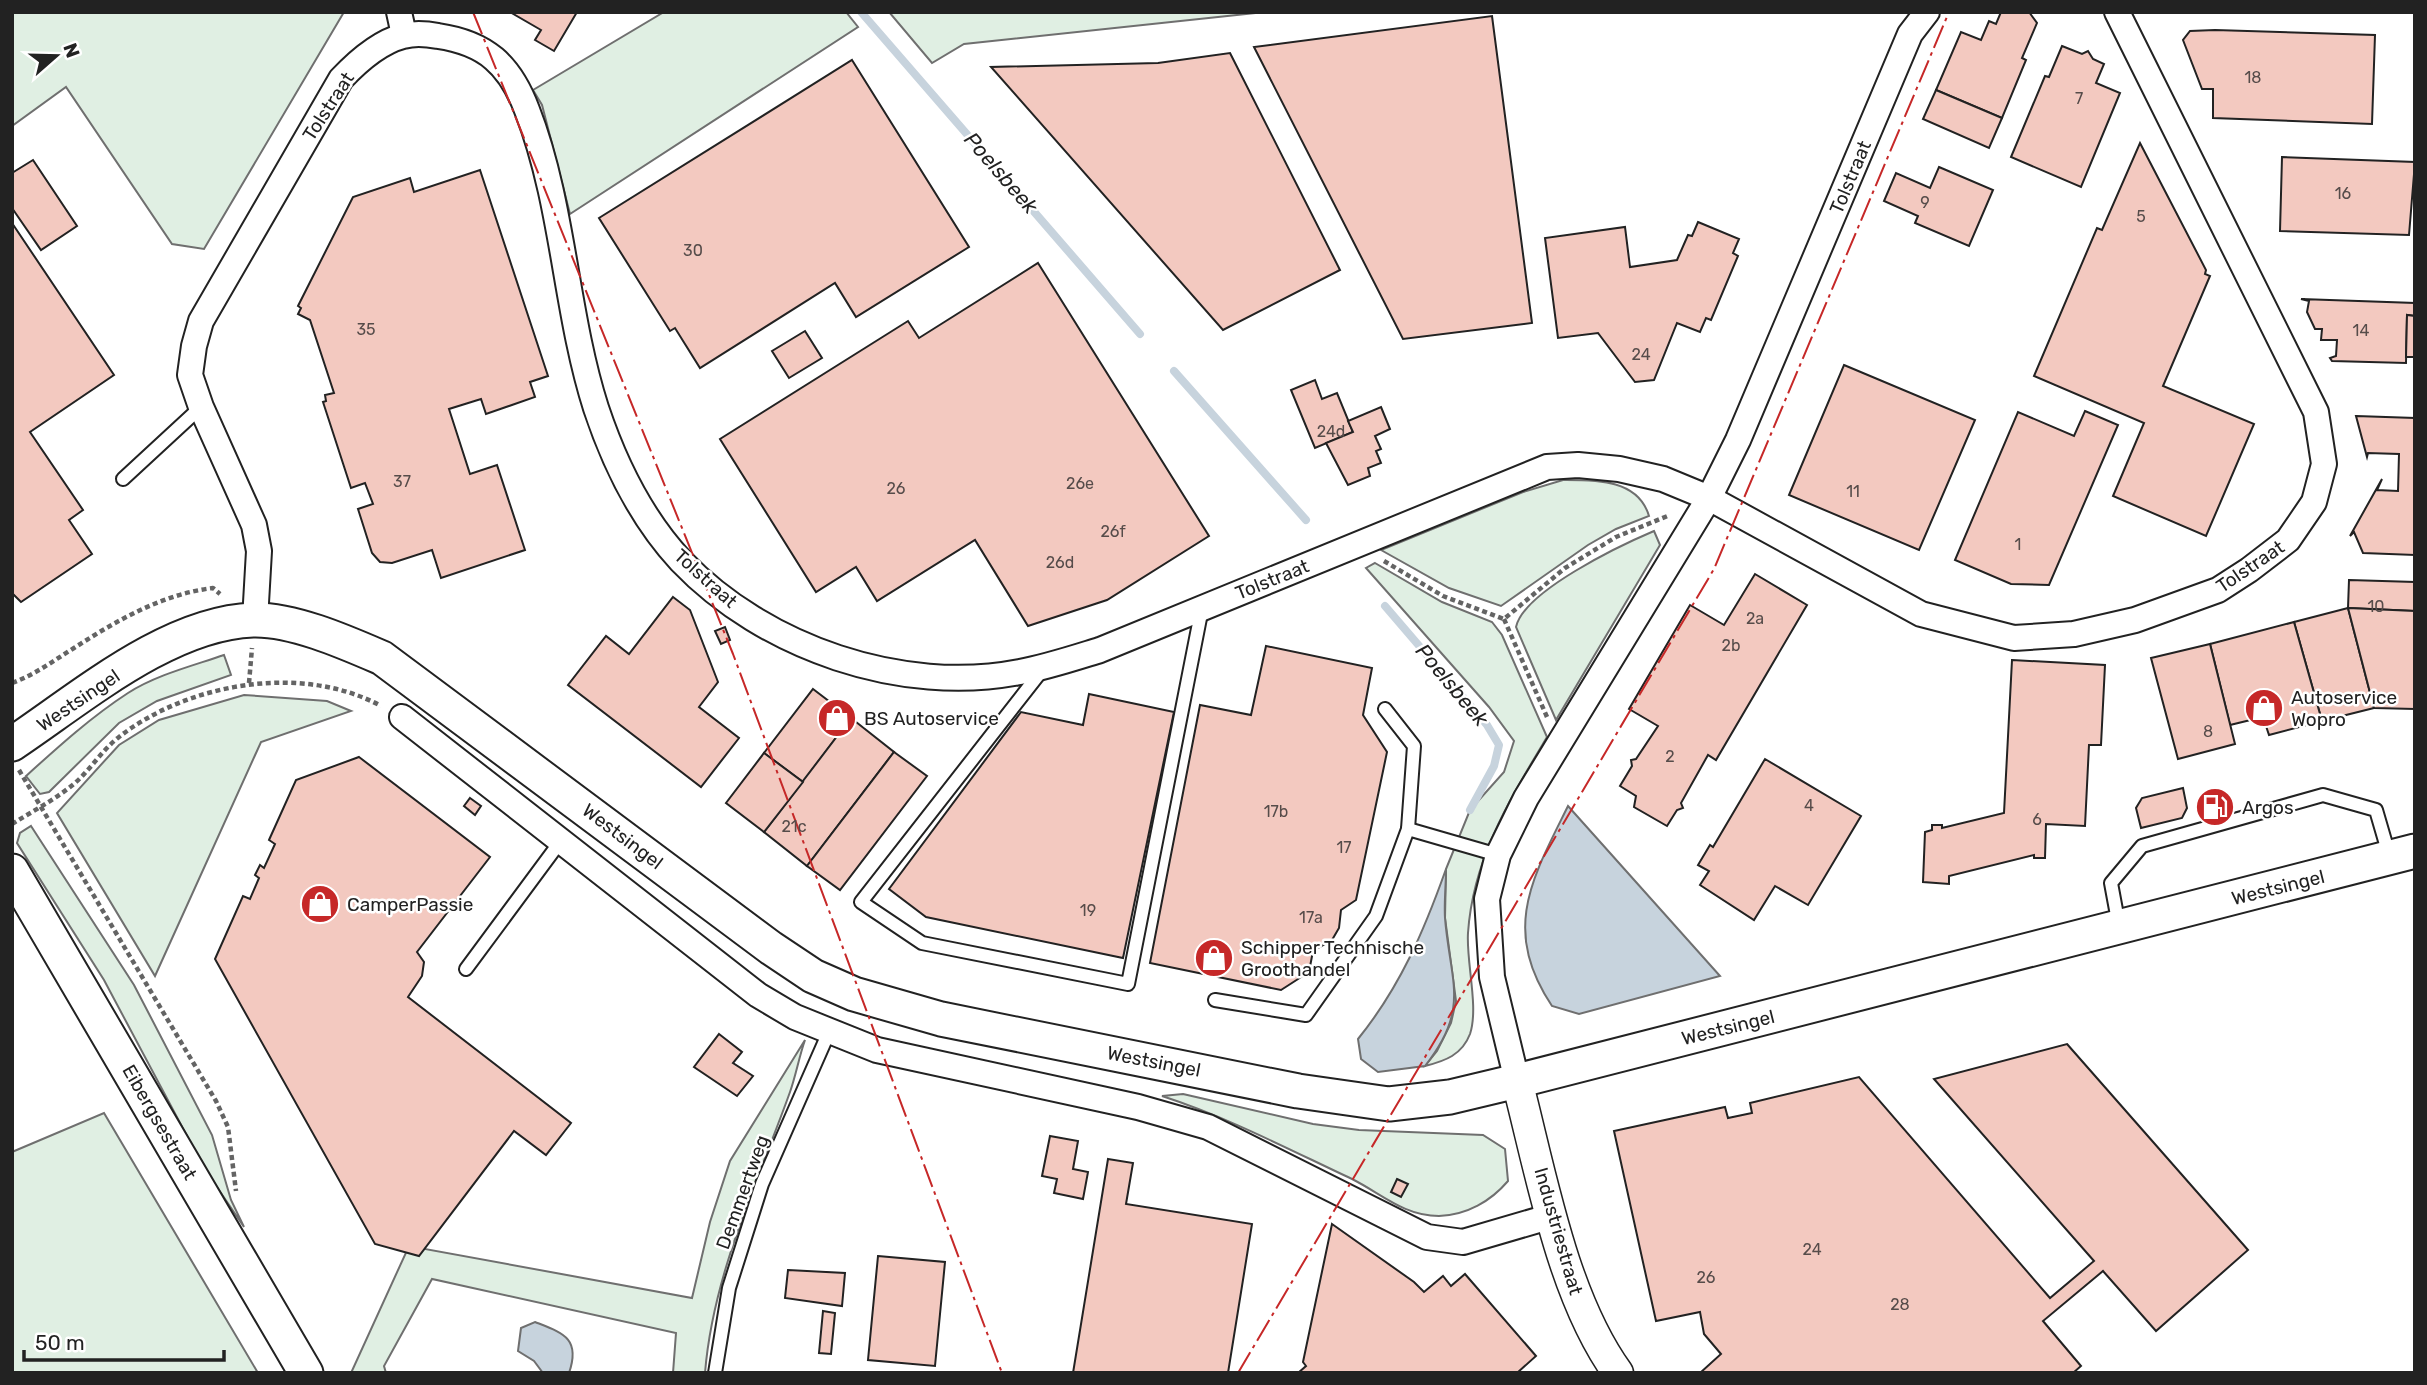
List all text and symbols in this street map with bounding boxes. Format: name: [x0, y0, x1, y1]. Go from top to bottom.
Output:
north arrow: [21, 21, 91, 91]
text: N: [58, 40, 85, 61]
street label: Tolstraat: [298, 67, 359, 145]
house number: 18: [2244, 68, 2262, 87]
house number: 7: [2075, 89, 2083, 108]
water label: Poelsbeek: [959, 127, 1044, 219]
street label: Tolstraat: [1825, 137, 1876, 217]
house number: 16: [2335, 184, 2352, 203]
house number: 9: [1920, 193, 1930, 212]
house number: 5: [2136, 207, 2146, 226]
house number: 30: [683, 241, 703, 260]
house number: 35: [356, 320, 376, 339]
house number: 14: [2353, 321, 2369, 340]
house number: 24: [1631, 345, 1651, 364]
house number: 24d: [1317, 422, 1345, 441]
house number: 37: [393, 472, 411, 491]
house number: 26e: [1066, 474, 1094, 493]
house number: 26: [886, 479, 906, 498]
house number: 11: [1846, 482, 1860, 501]
house number: 26f: [1100, 522, 1126, 541]
house number: 1: [2015, 535, 2021, 554]
street label: Tolstraat: [2212, 535, 2289, 598]
street label: Tolstraat: [669, 544, 742, 613]
house number: 26d: [1046, 553, 1074, 572]
street label: Tolstraat: [1232, 554, 1313, 605]
house number: 10: [2367, 597, 2385, 616]
house number: 2a: [1746, 609, 1764, 628]
house number: 2b: [1722, 636, 1740, 655]
water label: Poelsbeek: [1411, 638, 1495, 732]
street label: Westsingel: [32, 664, 124, 737]
place label: Autoservice Wopro: [2291, 686, 2397, 731]
shop icon: Autoservice Wopro: [2243, 687, 2285, 729]
shop icon: BS Autoservice: [816, 697, 858, 739]
place label: BS Autoservice: [864, 707, 999, 730]
house number: 8: [2203, 722, 2213, 741]
house number: 2: [1665, 747, 1675, 766]
fuel station icon: Argos: [2194, 786, 2236, 828]
house number: 4: [1804, 796, 1814, 815]
place label: Argos: [2242, 796, 2294, 819]
street label: Westsingel: [578, 799, 668, 874]
house number: 17b: [1264, 802, 1288, 821]
house number: 6: [2032, 810, 2042, 829]
house number: 21c: [781, 817, 807, 836]
house number: 17: [1336, 838, 1352, 857]
street label: Westsingel: [2229, 865, 2327, 910]
shop icon: CamperPassie: [299, 883, 341, 925]
place label: CamperPassie: [347, 893, 473, 916]
house number: 19: [1080, 901, 1096, 920]
house number: 17a: [1299, 908, 1323, 927]
place label: Schipper Technische Groothandel: [1241, 936, 1424, 981]
shop icon: Schipper Technische Groothandel: [1193, 937, 1235, 979]
street label: Westsingel: [1679, 1005, 1777, 1050]
street label: Westsingel: [1105, 1041, 1203, 1082]
street label: Eibergsestraat: [117, 1061, 202, 1184]
street label: Demmertweg: [711, 1132, 774, 1252]
street label: Industriestraat: [1529, 1165, 1588, 1298]
house number: 24: [1802, 1240, 1822, 1259]
house number: 26: [1696, 1268, 1716, 1287]
house number: 28: [1890, 1295, 1910, 1314]
scale bar: [24, 1318, 224, 1362]
text: 50 m: [35, 1330, 85, 1355]

